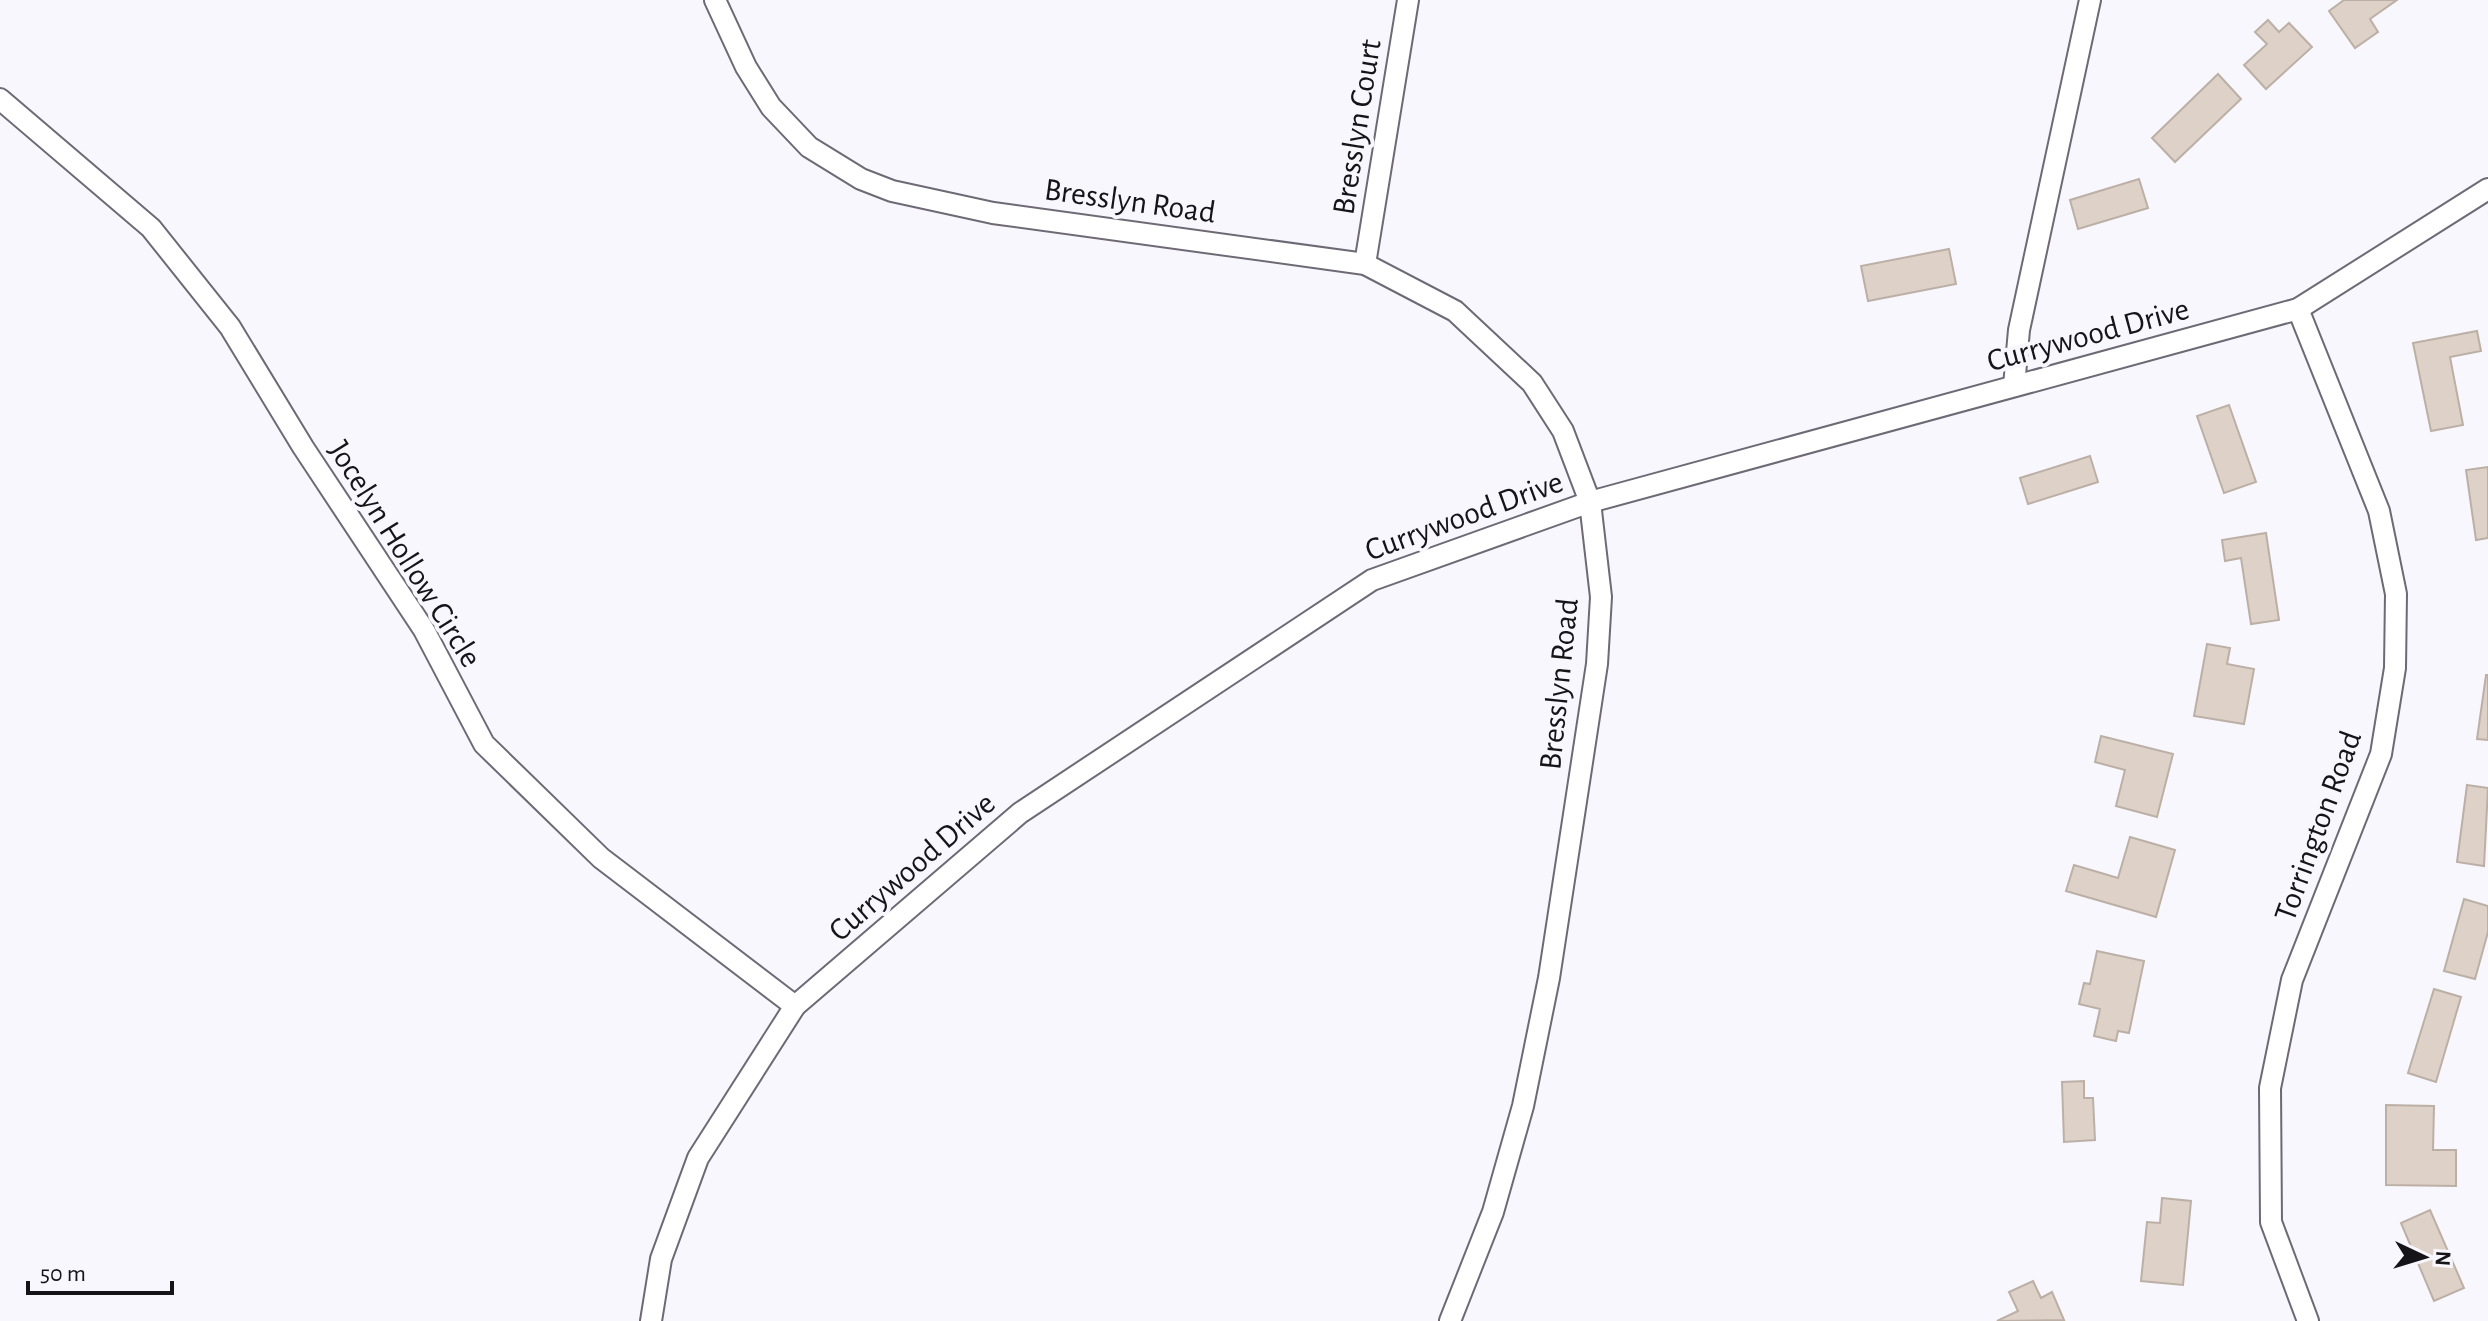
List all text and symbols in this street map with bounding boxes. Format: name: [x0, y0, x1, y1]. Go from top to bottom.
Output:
street label: Bresslyn Court: [1327, 37, 1387, 217]
street label: Bresslyn Road: [1042, 173, 1218, 229]
street label: Currywood Drive: [1983, 293, 2193, 377]
street label: Jocelyn Hollow Circle: [323, 435, 487, 673]
street label: Currywood Drive: [1361, 465, 1567, 567]
street label: Bresslyn Road: [1534, 597, 1584, 771]
street label: Torrington Road: [2269, 727, 2367, 925]
street label: Currywood Drive: [823, 787, 1001, 947]
north arrow: [2384, 1217, 2464, 1297]
scale bar: [28, 1245, 172, 1295]
text: N: [2431, 1250, 2454, 1267]
text: 50 m: [40, 1262, 86, 1286]

